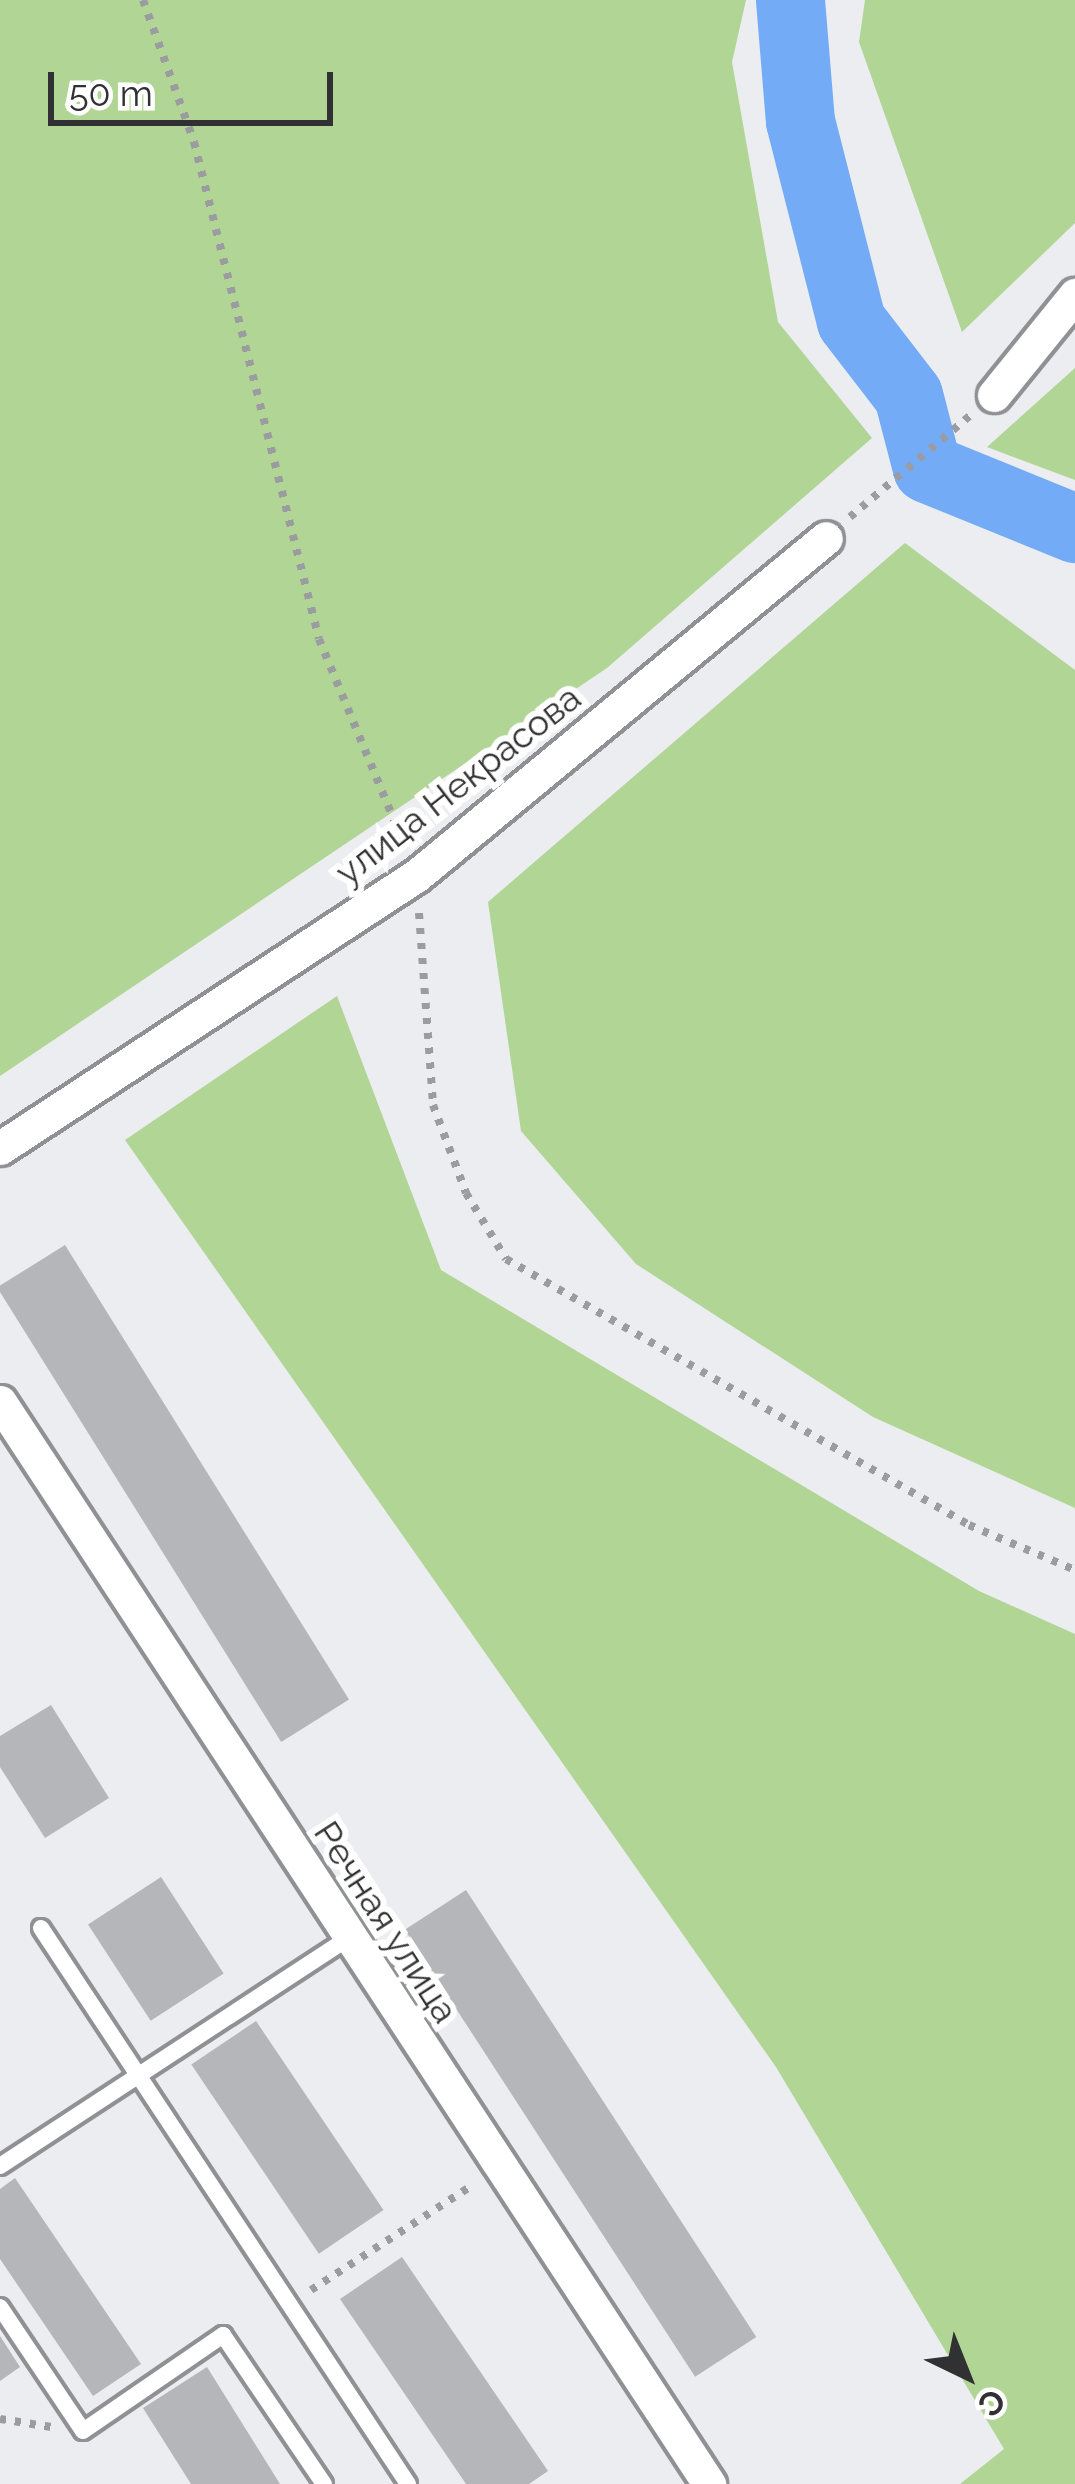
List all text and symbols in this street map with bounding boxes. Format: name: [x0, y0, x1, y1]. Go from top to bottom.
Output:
scale bar: [54, 48, 339, 122]
text: 50 m: [69, 72, 153, 114]
street label: улица Некрасова: [327, 676, 589, 894]
street label: Речная улица: [305, 1813, 467, 2031]
north arrow: [907, 2316, 1027, 2436]
text: С: [970, 2381, 1013, 2425]

